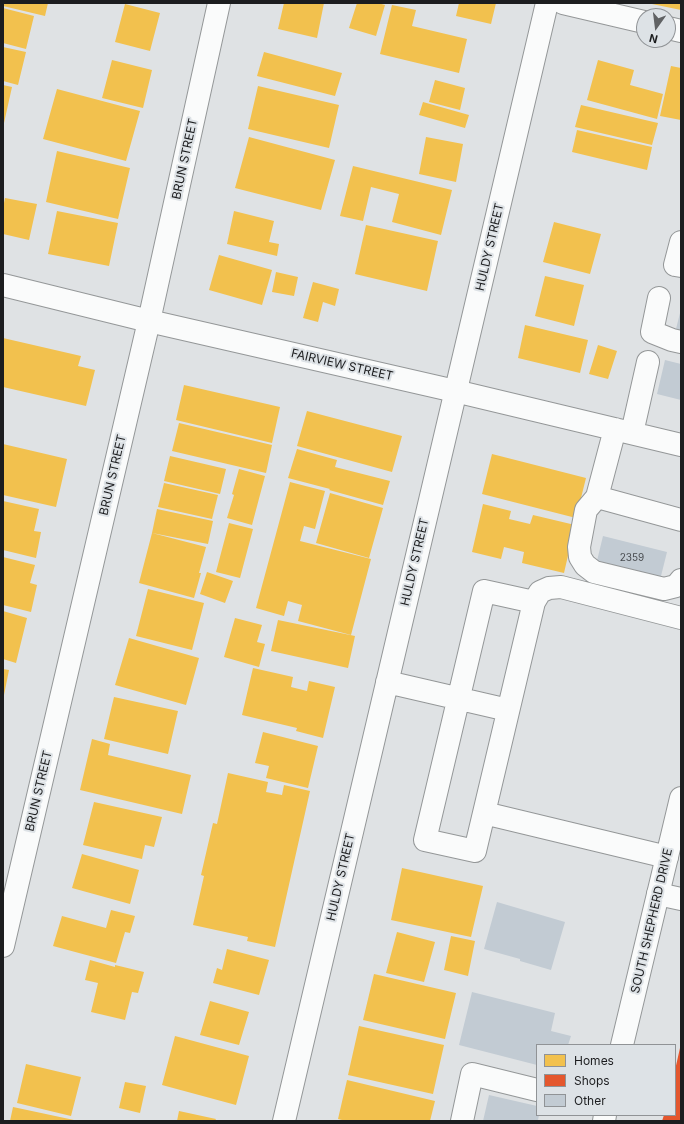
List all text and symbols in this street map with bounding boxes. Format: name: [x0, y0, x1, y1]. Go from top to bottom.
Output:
north arrow: [636, 8, 676, 48]
text: N: [648, 31, 659, 46]
street label: BRUN STREET: [169, 117, 201, 201]
street label: HULDY STREET: [473, 202, 507, 292]
street label: FAIRVIEW STREET: [290, 346, 394, 384]
street label: BRUN STREET: [97, 433, 129, 517]
street label: HULDY STREET: [398, 517, 432, 607]
house number: 2359: [620, 552, 644, 564]
street label: BRUN STREET: [23, 749, 55, 833]
street label: HULDY STREET: [324, 832, 358, 922]
street label: SOUTH SHEPHERD DRIVE: [628, 847, 676, 995]
legend: [536, 1044, 676, 1116]
text: Homes: [574, 1053, 614, 1068]
text: Shops: [574, 1073, 610, 1088]
text: Other: [574, 1093, 606, 1108]

